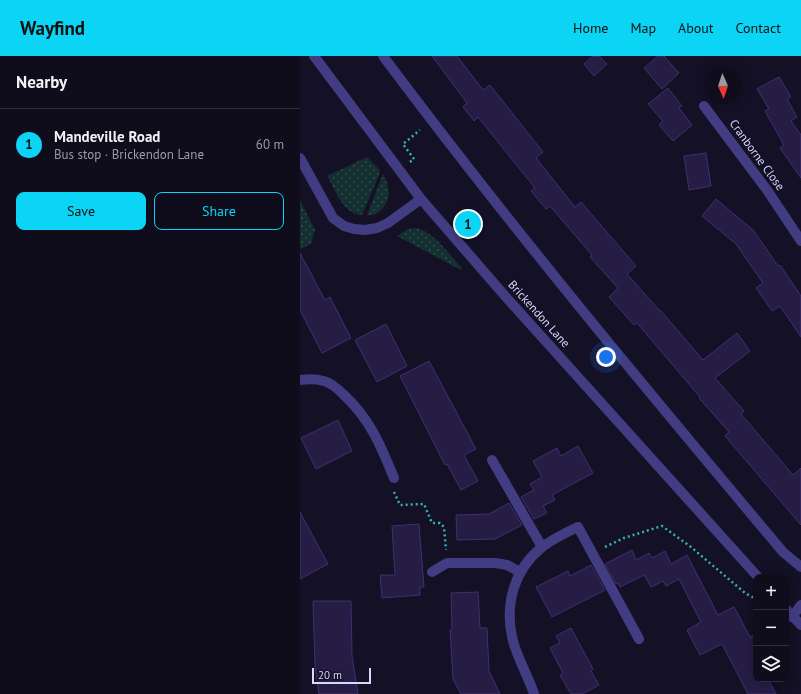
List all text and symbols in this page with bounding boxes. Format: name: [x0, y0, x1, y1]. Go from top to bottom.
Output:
text: Wayfind: [20, 16, 85, 40]
text: Home: [573, 19, 608, 37]
text: Map: [630, 19, 656, 37]
text: About: [678, 19, 714, 37]
text: Contact: [736, 19, 781, 37]
north arrow: [705, 68, 741, 104]
text: Nearby: [16, 71, 67, 93]
street label: Cranborne Close: [727, 116, 788, 193]
text: Mandeville Road: [54, 127, 160, 146]
text: 1: [25, 136, 33, 153]
text: 60 m: [256, 136, 284, 153]
text: Bus stop · Brickendon Lane: [54, 146, 204, 163]
button: Save: [16, 192, 146, 230]
button: Share: [154, 192, 284, 230]
pin: 1: [455, 209, 481, 239]
street label: Brickendon Lane: [505, 277, 573, 350]
your location: [596, 347, 616, 367]
map controls: [753, 574, 789, 682]
button: +: [753, 574, 789, 610]
button: −: [753, 610, 789, 646]
button: layers: [753, 646, 789, 682]
scale bar: [312, 666, 371, 685]
text: 20 m: [318, 668, 342, 682]

